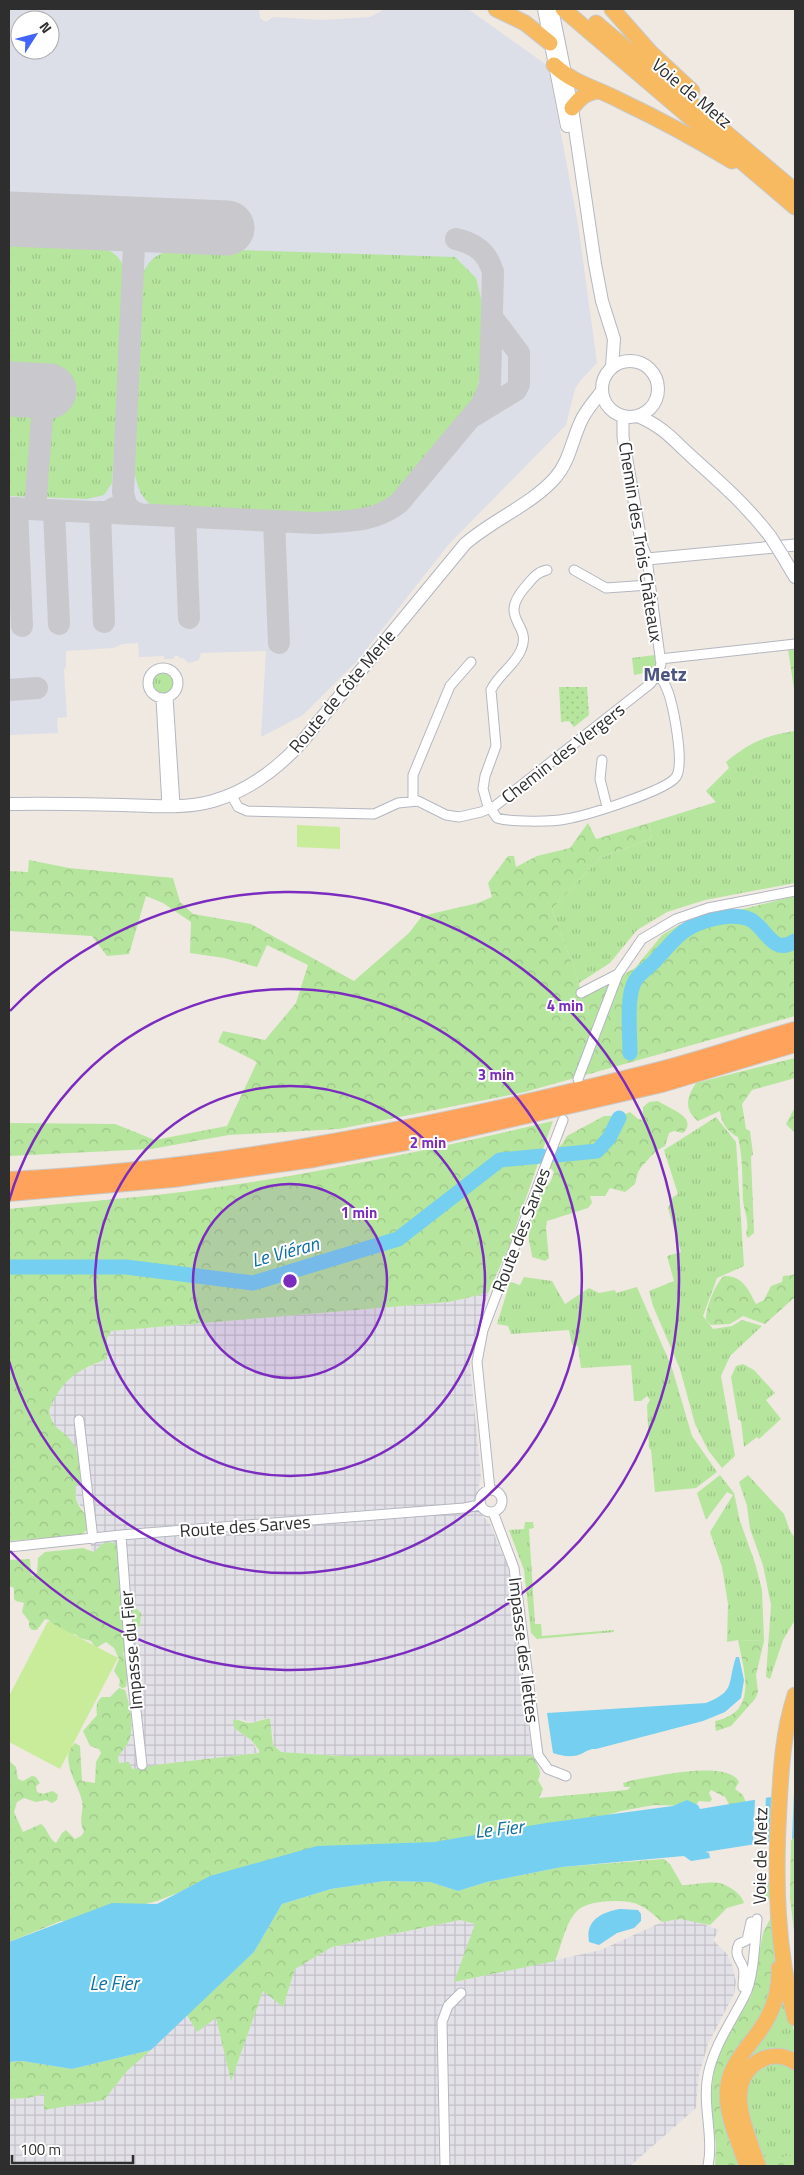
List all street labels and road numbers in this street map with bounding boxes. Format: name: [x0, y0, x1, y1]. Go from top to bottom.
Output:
street label: Voie de Metz: [646, 51, 738, 135]
street label: Chemin des Trois Châteaux: [612, 440, 670, 644]
street label: Route de Côte Merle: [282, 623, 402, 759]
street label: Chemin des Vergers: [496, 696, 630, 810]
street label: Route des Sarves: [485, 1164, 557, 1296]
street label: Route des Sarves: [179, 1508, 311, 1544]
street label: Impasse des Ilettes: [502, 1576, 546, 1724]
street label: Impasse du Fier: [112, 1589, 150, 1711]
street label: Voie de Metz: [746, 1807, 774, 1905]

